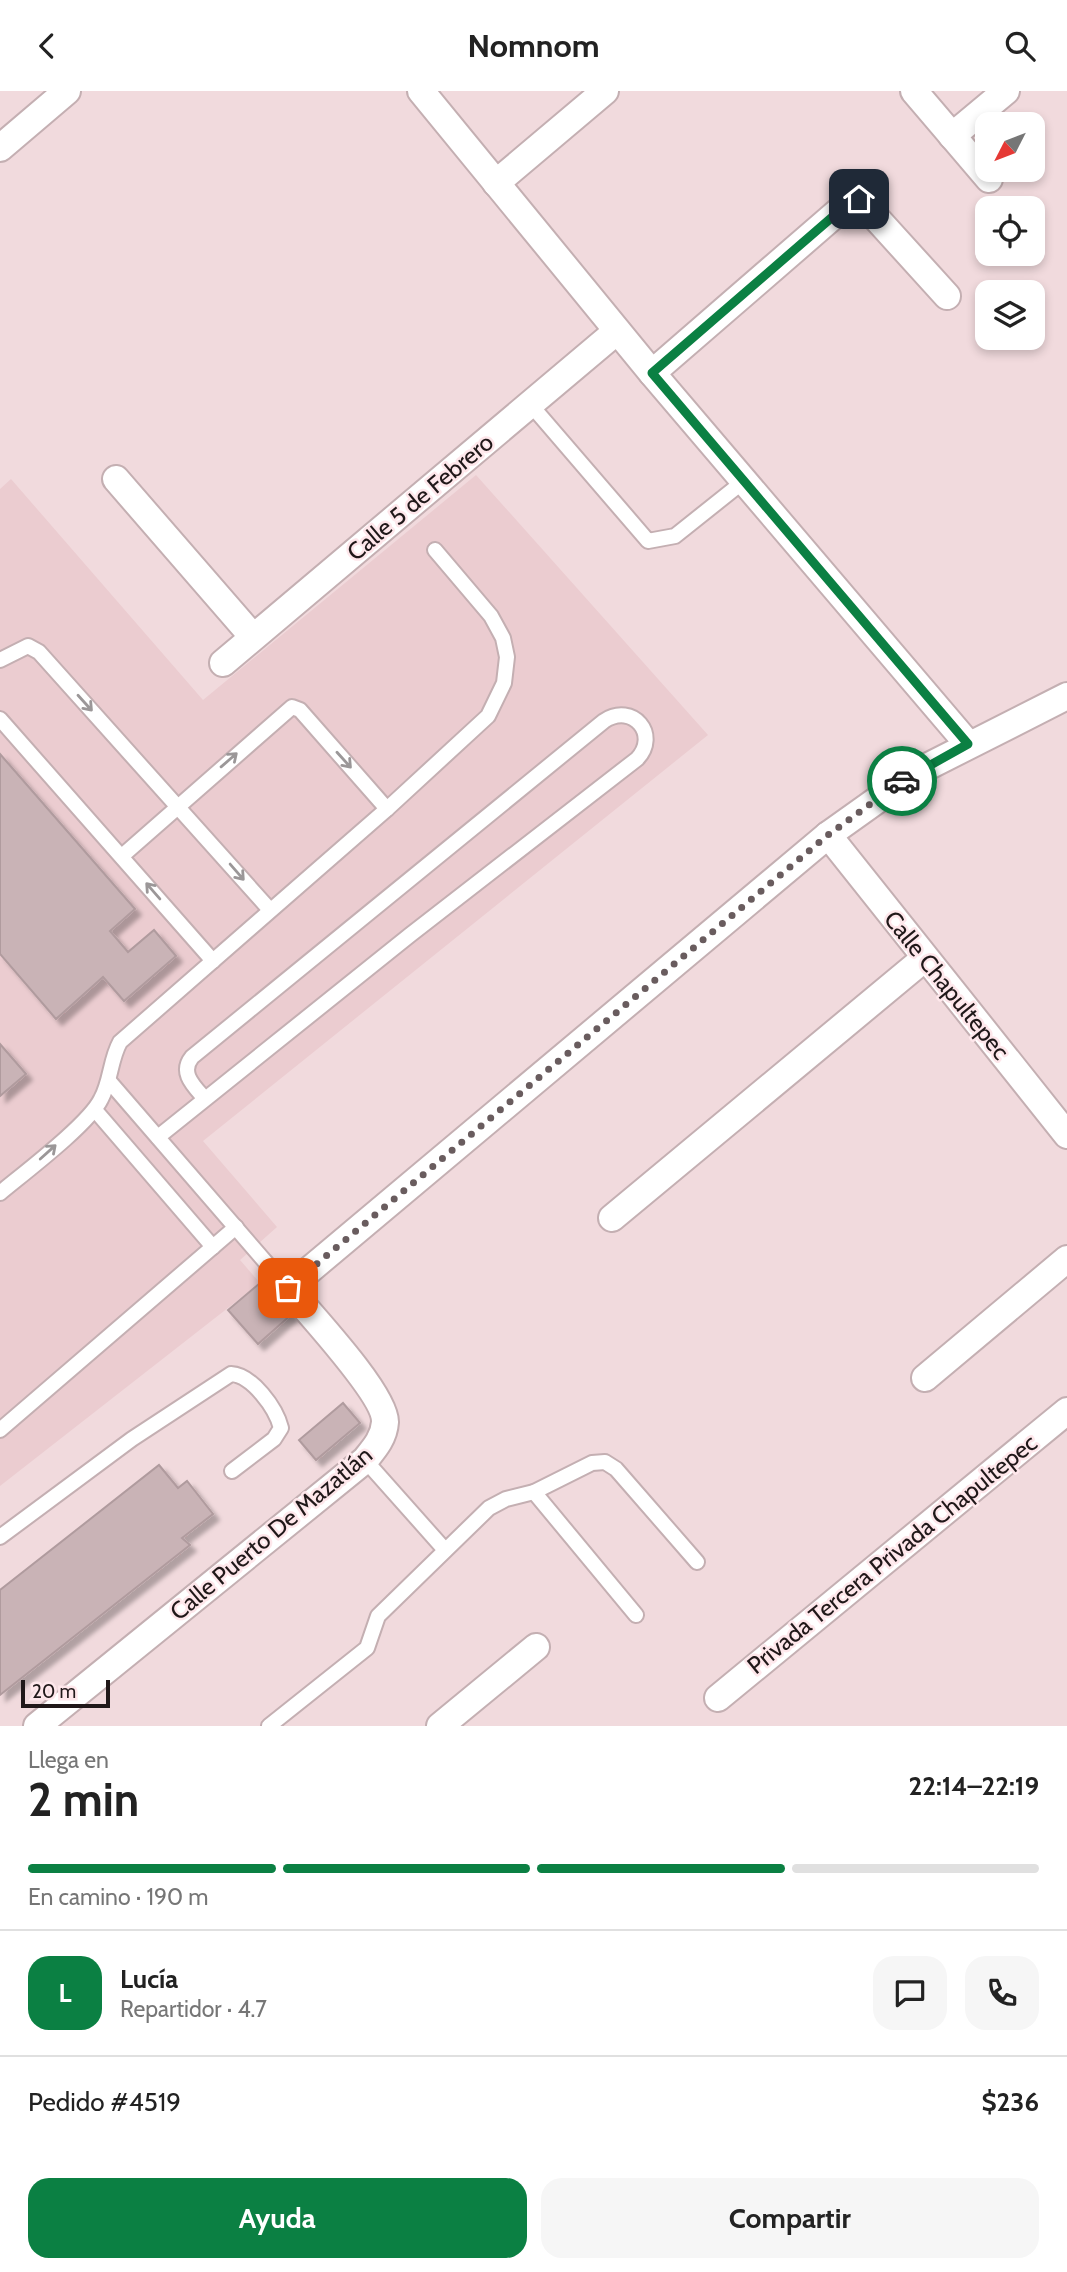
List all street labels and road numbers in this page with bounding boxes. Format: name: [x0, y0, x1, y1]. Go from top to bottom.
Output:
street label: Calle 5 de Febrero: [341, 427, 499, 567]
street label: Calle Chapultepec: [878, 905, 1016, 1065]
street label: Privada Tercera Privada Chapultepec: [741, 1428, 1043, 1680]
street label: Calle Puerto De Mazatlán: [164, 1440, 378, 1626]

